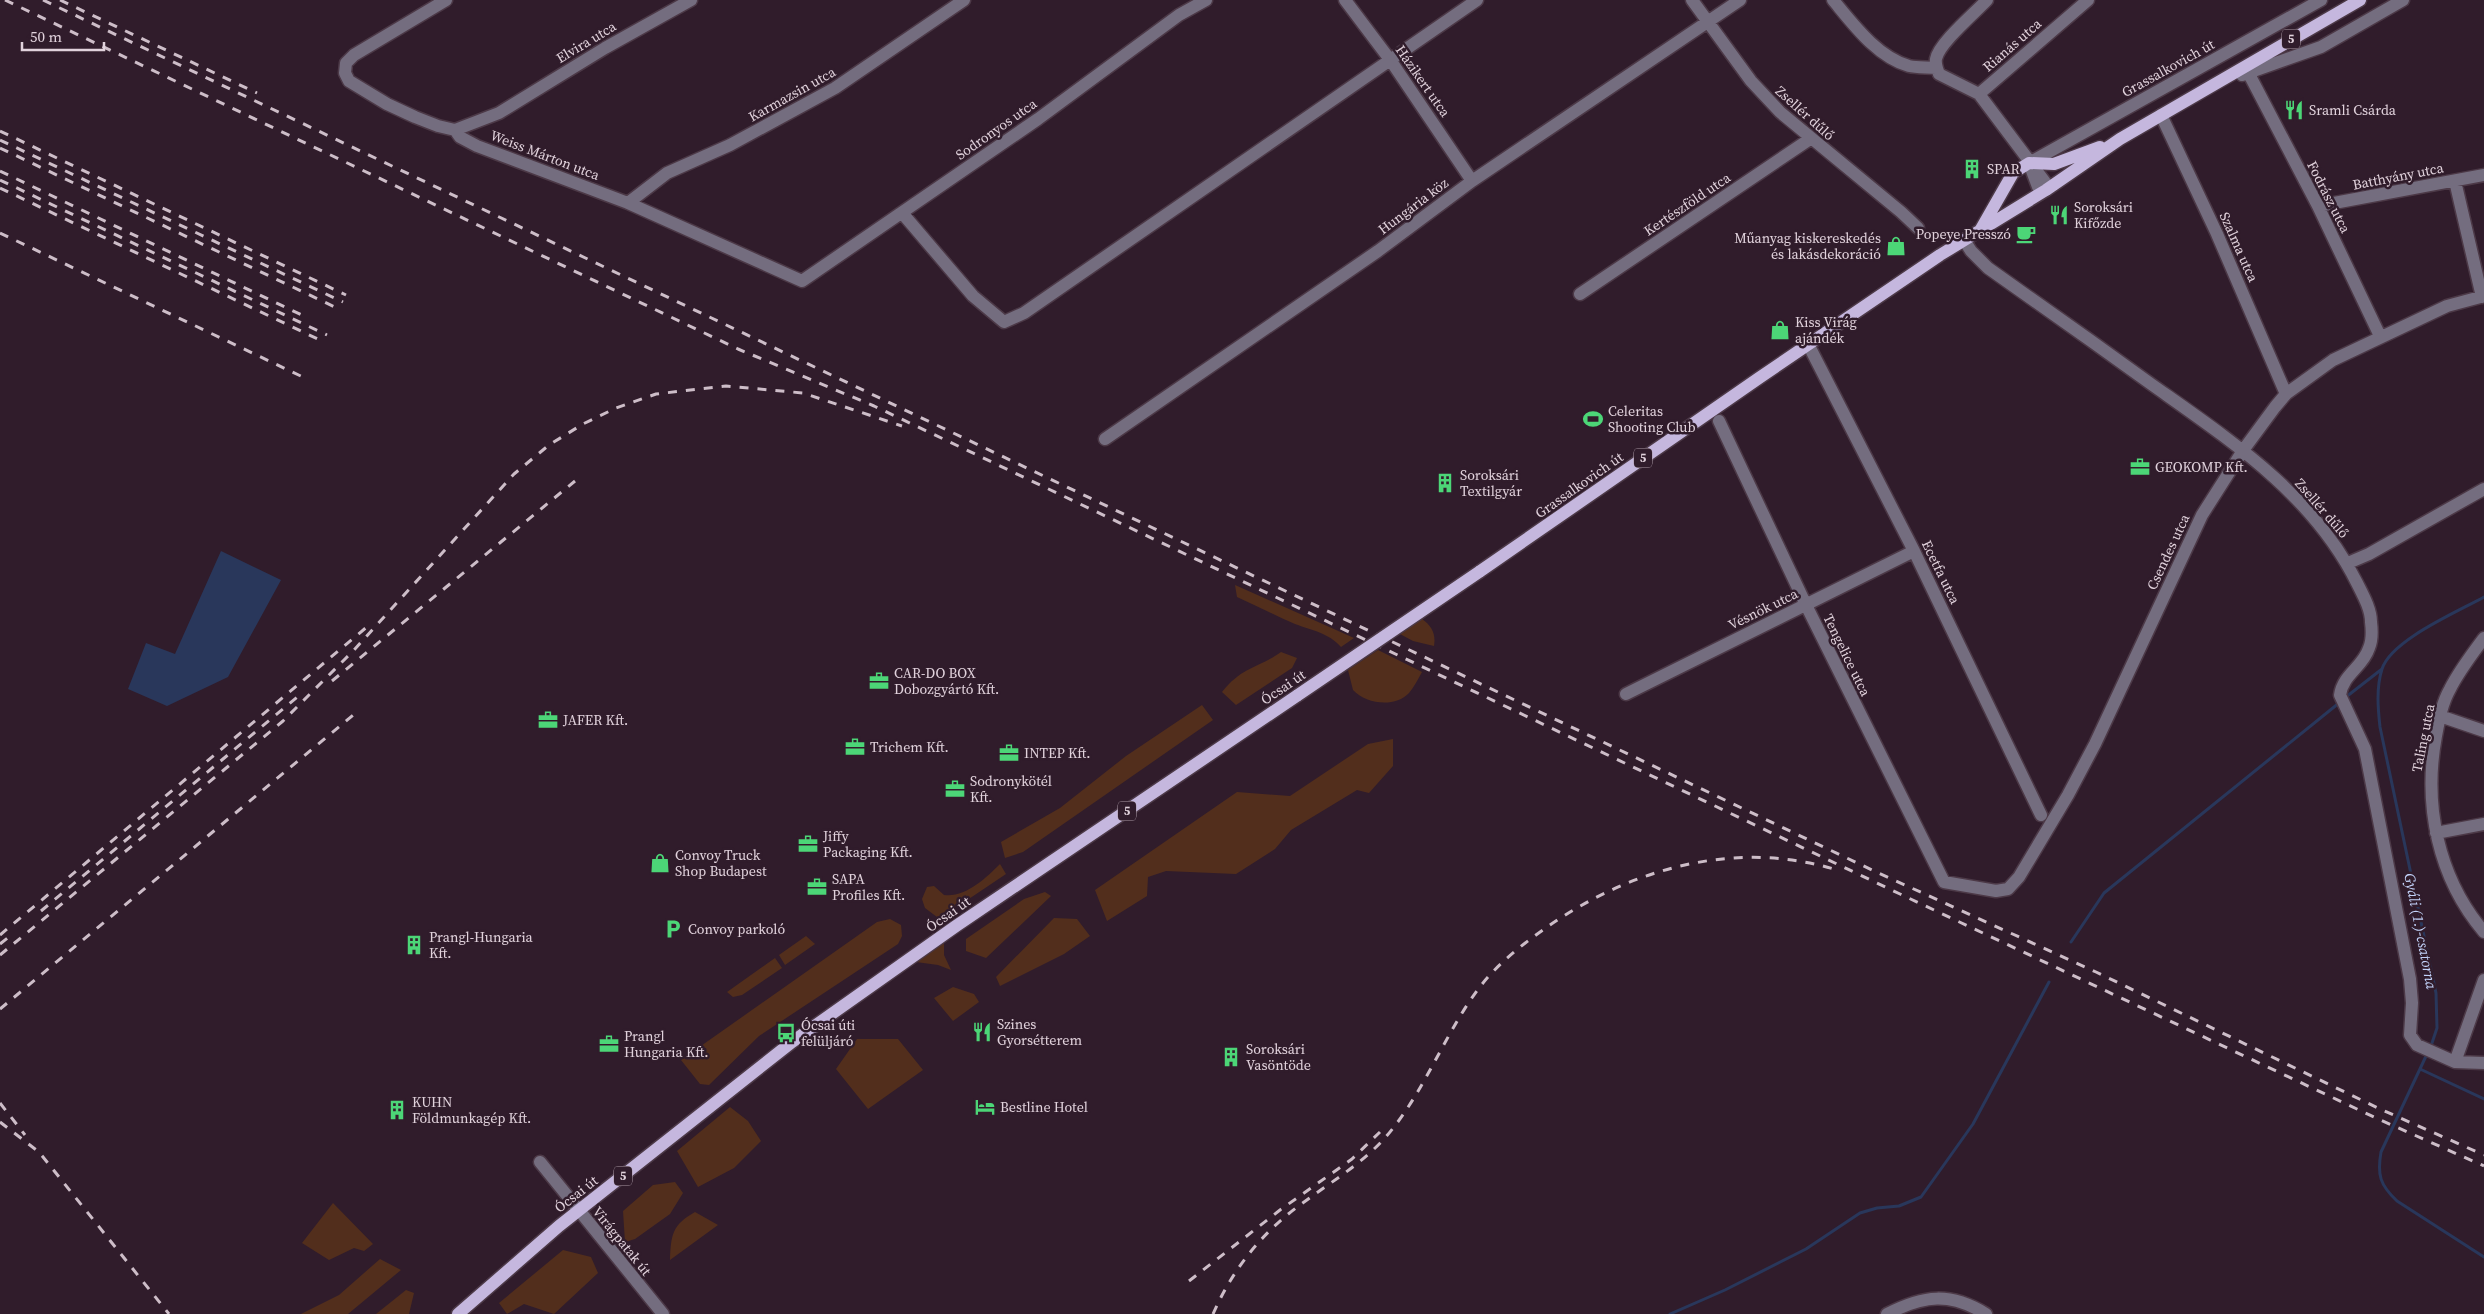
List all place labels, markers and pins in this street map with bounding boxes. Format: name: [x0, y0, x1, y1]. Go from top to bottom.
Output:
restaurant icon: Sramli Csárda: [2283, 99, 2305, 121]
place label: Sramli Csárda: [2309, 100, 2397, 120]
building icon: SPAR: [1961, 158, 1983, 180]
place label: SPAR: [1987, 159, 2020, 179]
place label: Soroksári Kifőzde: [2074, 197, 2133, 233]
restaurant icon: Soroksári Kifőzde: [2048, 204, 2070, 226]
cafe icon: Popeye Presszó: [2015, 223, 2037, 245]
place label: Popeye Presszó: [1916, 224, 2011, 244]
place label: Műanyag kiskereskedés és lakásdekoráció: [1734, 228, 1881, 264]
shop icon: Műanyag kiskereskedés és lakásdekoráció: [1885, 235, 1907, 257]
place label: Kiss Virág ajándék: [1795, 312, 1857, 348]
shop icon: Kiss Virág ajándék: [1769, 319, 1791, 341]
place label: Celeritas Shooting Club: [1608, 401, 1696, 437]
sports icon: Celeritas Shooting Club: [1582, 408, 1604, 430]
office icon: GEOKOMP Kft.: [2129, 456, 2151, 478]
place label: GEOKOMP Kft.: [2155, 457, 2248, 477]
place label: Soroksári Textilgyár: [1460, 465, 1522, 501]
building icon: Soroksári Textilgyár: [1434, 472, 1456, 494]
place label: CAR-DO BOX Dobozgyártó Kft.: [894, 663, 999, 699]
office icon: CAR-DO BOX Dobozgyártó Kft.: [868, 670, 890, 692]
office icon: JAFER Kft.: [537, 709, 559, 731]
place label: JAFER Kft.: [562, 710, 628, 730]
office icon: Trichem Kft.: [844, 736, 866, 758]
place label: Trichem Kft.: [870, 737, 949, 757]
office icon: INTEP Kft.: [998, 742, 1020, 764]
place label: INTEP Kft.: [1024, 743, 1090, 763]
place label: Sodronykötél Kft.: [970, 771, 1052, 807]
office icon: Sodronykötél Kft.: [944, 778, 966, 800]
place label: Jiffy Packaging Kft.: [822, 826, 913, 862]
office icon: Jiffy Packaging Kft.: [797, 833, 819, 855]
place label: Convoy Truck Shop Budapest: [675, 845, 767, 881]
shop icon: Convoy Truck Shop Budapest: [649, 852, 671, 874]
place label: SAPA Profiles Kft.: [832, 869, 905, 905]
office icon: SAPA Profiles Kft.: [806, 876, 828, 898]
parking icon: Convoy parkoló: [662, 918, 684, 940]
place label: Convoy parkoló: [688, 919, 785, 939]
place label: Prangl-Hungaria Kft.: [429, 927, 534, 963]
building icon: Prangl-Hungaria Kft.: [403, 934, 425, 956]
place label: Szines Gyorsétterem: [997, 1014, 1082, 1050]
place label: Ócsai úti felüljáró: [801, 1015, 855, 1051]
restaurant icon: Szines Gyorsétterem: [971, 1021, 993, 1043]
bus stop icon: Ócsai úti felüljáró: [775, 1022, 797, 1044]
place label: Prangl Hungaria Kft.: [624, 1026, 708, 1062]
office icon: Prangl Hungaria Kft.: [598, 1033, 620, 1055]
place label: Soroksári Vasöntöde: [1246, 1039, 1311, 1075]
building icon: Soroksári Vasöntöde: [1220, 1046, 1242, 1068]
place label: KUHN Földmunkagép Kft.: [412, 1092, 531, 1128]
hotel icon: Bestline Hotel: [974, 1096, 996, 1118]
place label: Bestline Hotel: [1000, 1097, 1088, 1117]
building icon: KUHN Földmunkagép Kft.: [386, 1099, 408, 1121]

